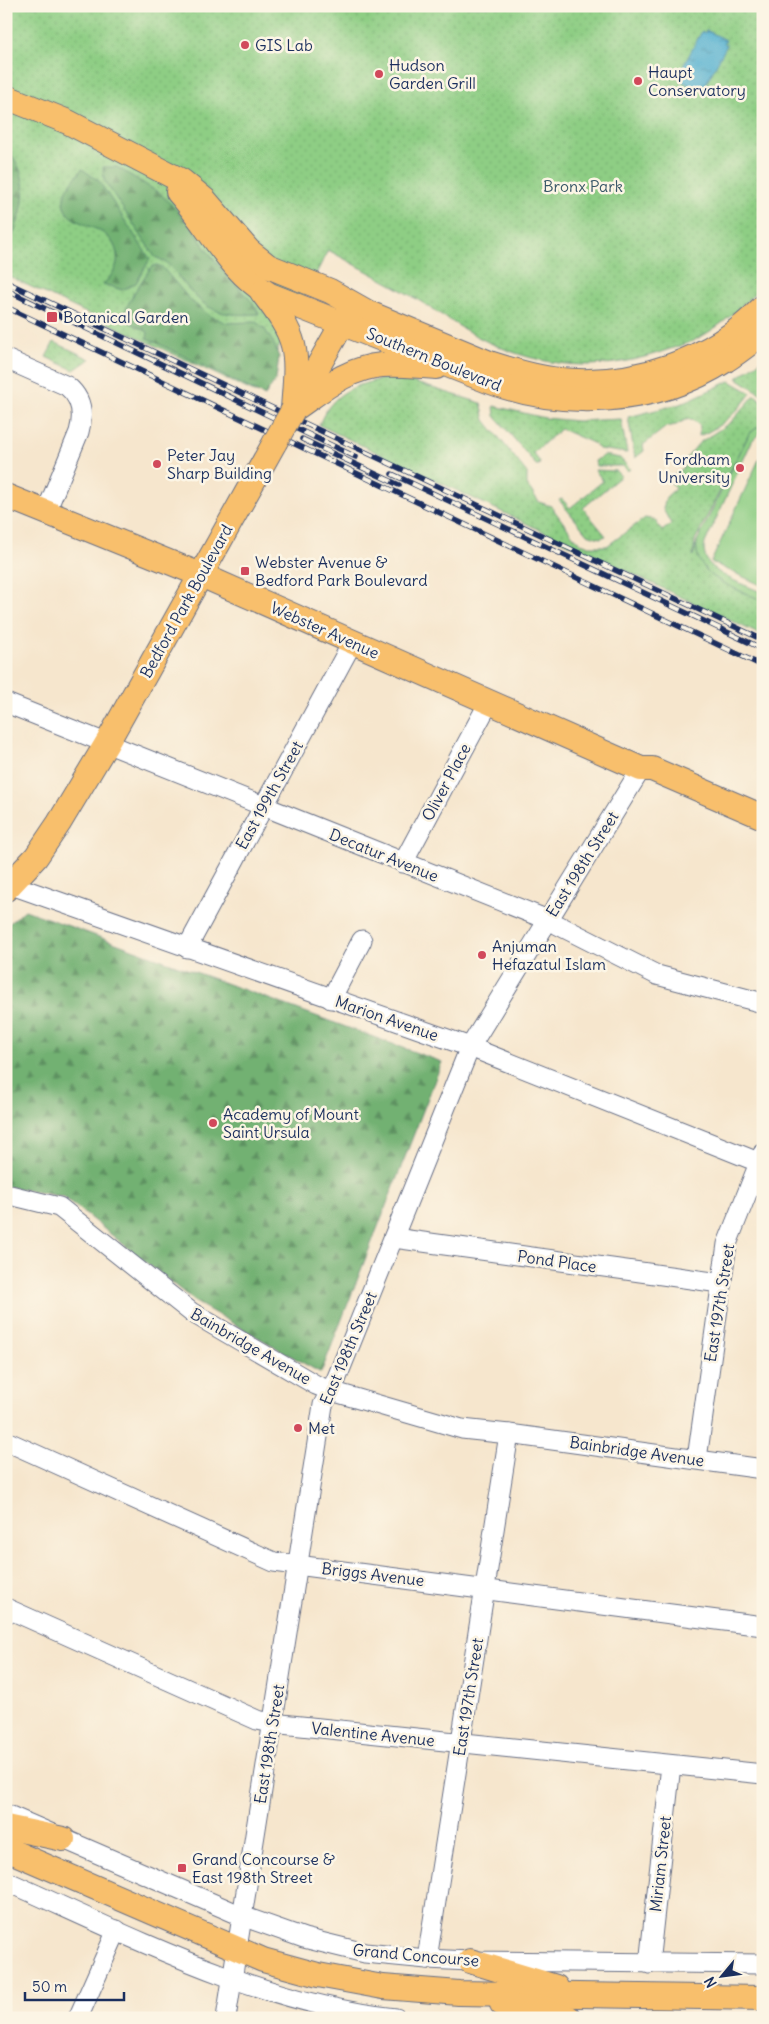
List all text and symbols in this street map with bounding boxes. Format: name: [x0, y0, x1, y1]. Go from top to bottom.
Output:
place label: GIS Lab: [255, 35, 313, 55]
marker: GIS Lab: [239, 39, 251, 51]
place label: Hudson Garden Grill: [389, 55, 476, 93]
place label: Haupt Conservatory: [648, 62, 746, 100]
marker: Hudson Garden Grill: [373, 68, 385, 80]
marker: Haupt Conservatory: [632, 75, 644, 87]
park label: Bronx Park: [543, 176, 623, 196]
place label: Botanical Garden: [63, 307, 189, 327]
marker: Botanical Garden: [45, 310, 59, 324]
street label: Southern Boulevard: [364, 323, 504, 395]
place label: Peter Jay Sharp Building: [167, 445, 272, 483]
place label: Fordham University: [658, 449, 730, 487]
marker: Peter Jay Sharp Building: [151, 458, 163, 470]
marker: Fordham University: [734, 462, 746, 474]
street label: Bedford Park Boulevard: [135, 521, 237, 681]
place label: Webster Avenue & Bedford Park Boulevard: [255, 552, 428, 590]
marker: Webster Avenue & Bedford Park Boulevard: [239, 565, 251, 577]
street label: Webster Avenue: [268, 597, 382, 663]
street label: East 199th Street: [231, 737, 307, 853]
street label: Oliver Place: [417, 740, 475, 824]
street label: East 198th Street: [542, 807, 623, 920]
street label: Decatur Avenue: [327, 824, 441, 886]
place label: Anjuman Hefazatul Islam: [492, 936, 606, 974]
marker: Anjuman Hefazatul Islam: [476, 949, 488, 961]
street label: Marion Avenue: [333, 991, 441, 1045]
place label: Academy of Mount Saint Ursula: [223, 1104, 359, 1142]
marker: Academy of Mount Saint Ursula: [207, 1117, 219, 1129]
street label: East 197th Street: [700, 1242, 738, 1363]
street label: Pond Place: [516, 1246, 598, 1276]
street label: East 198th Street: [315, 1288, 381, 1407]
street label: Bainbridge Avenue: [187, 1303, 315, 1389]
place label: Met: [308, 1418, 335, 1438]
marker: Met: [292, 1422, 304, 1434]
street label: Bainbridge Avenue: [568, 1432, 706, 1470]
street label: Briggs Avenue: [321, 1558, 425, 1590]
street label: East 197th Street: [449, 1636, 487, 1757]
street label: East 198th Street: [250, 1682, 288, 1805]
street label: Valentine Avenue: [310, 1718, 436, 1750]
street label: Miriam Street: [645, 1814, 675, 1913]
place label: Grand Concourse & East 198th Street: [192, 1849, 335, 1887]
marker: Grand Concourse & East 198th Street: [176, 1862, 188, 1874]
street label: Grand Concourse: [352, 1940, 480, 1970]
north arrow: [696, 1952, 746, 2002]
scale bar: [25, 1969, 124, 2001]
text: N: [700, 1974, 721, 1991]
text: 50 m: [32, 1977, 67, 1996]

